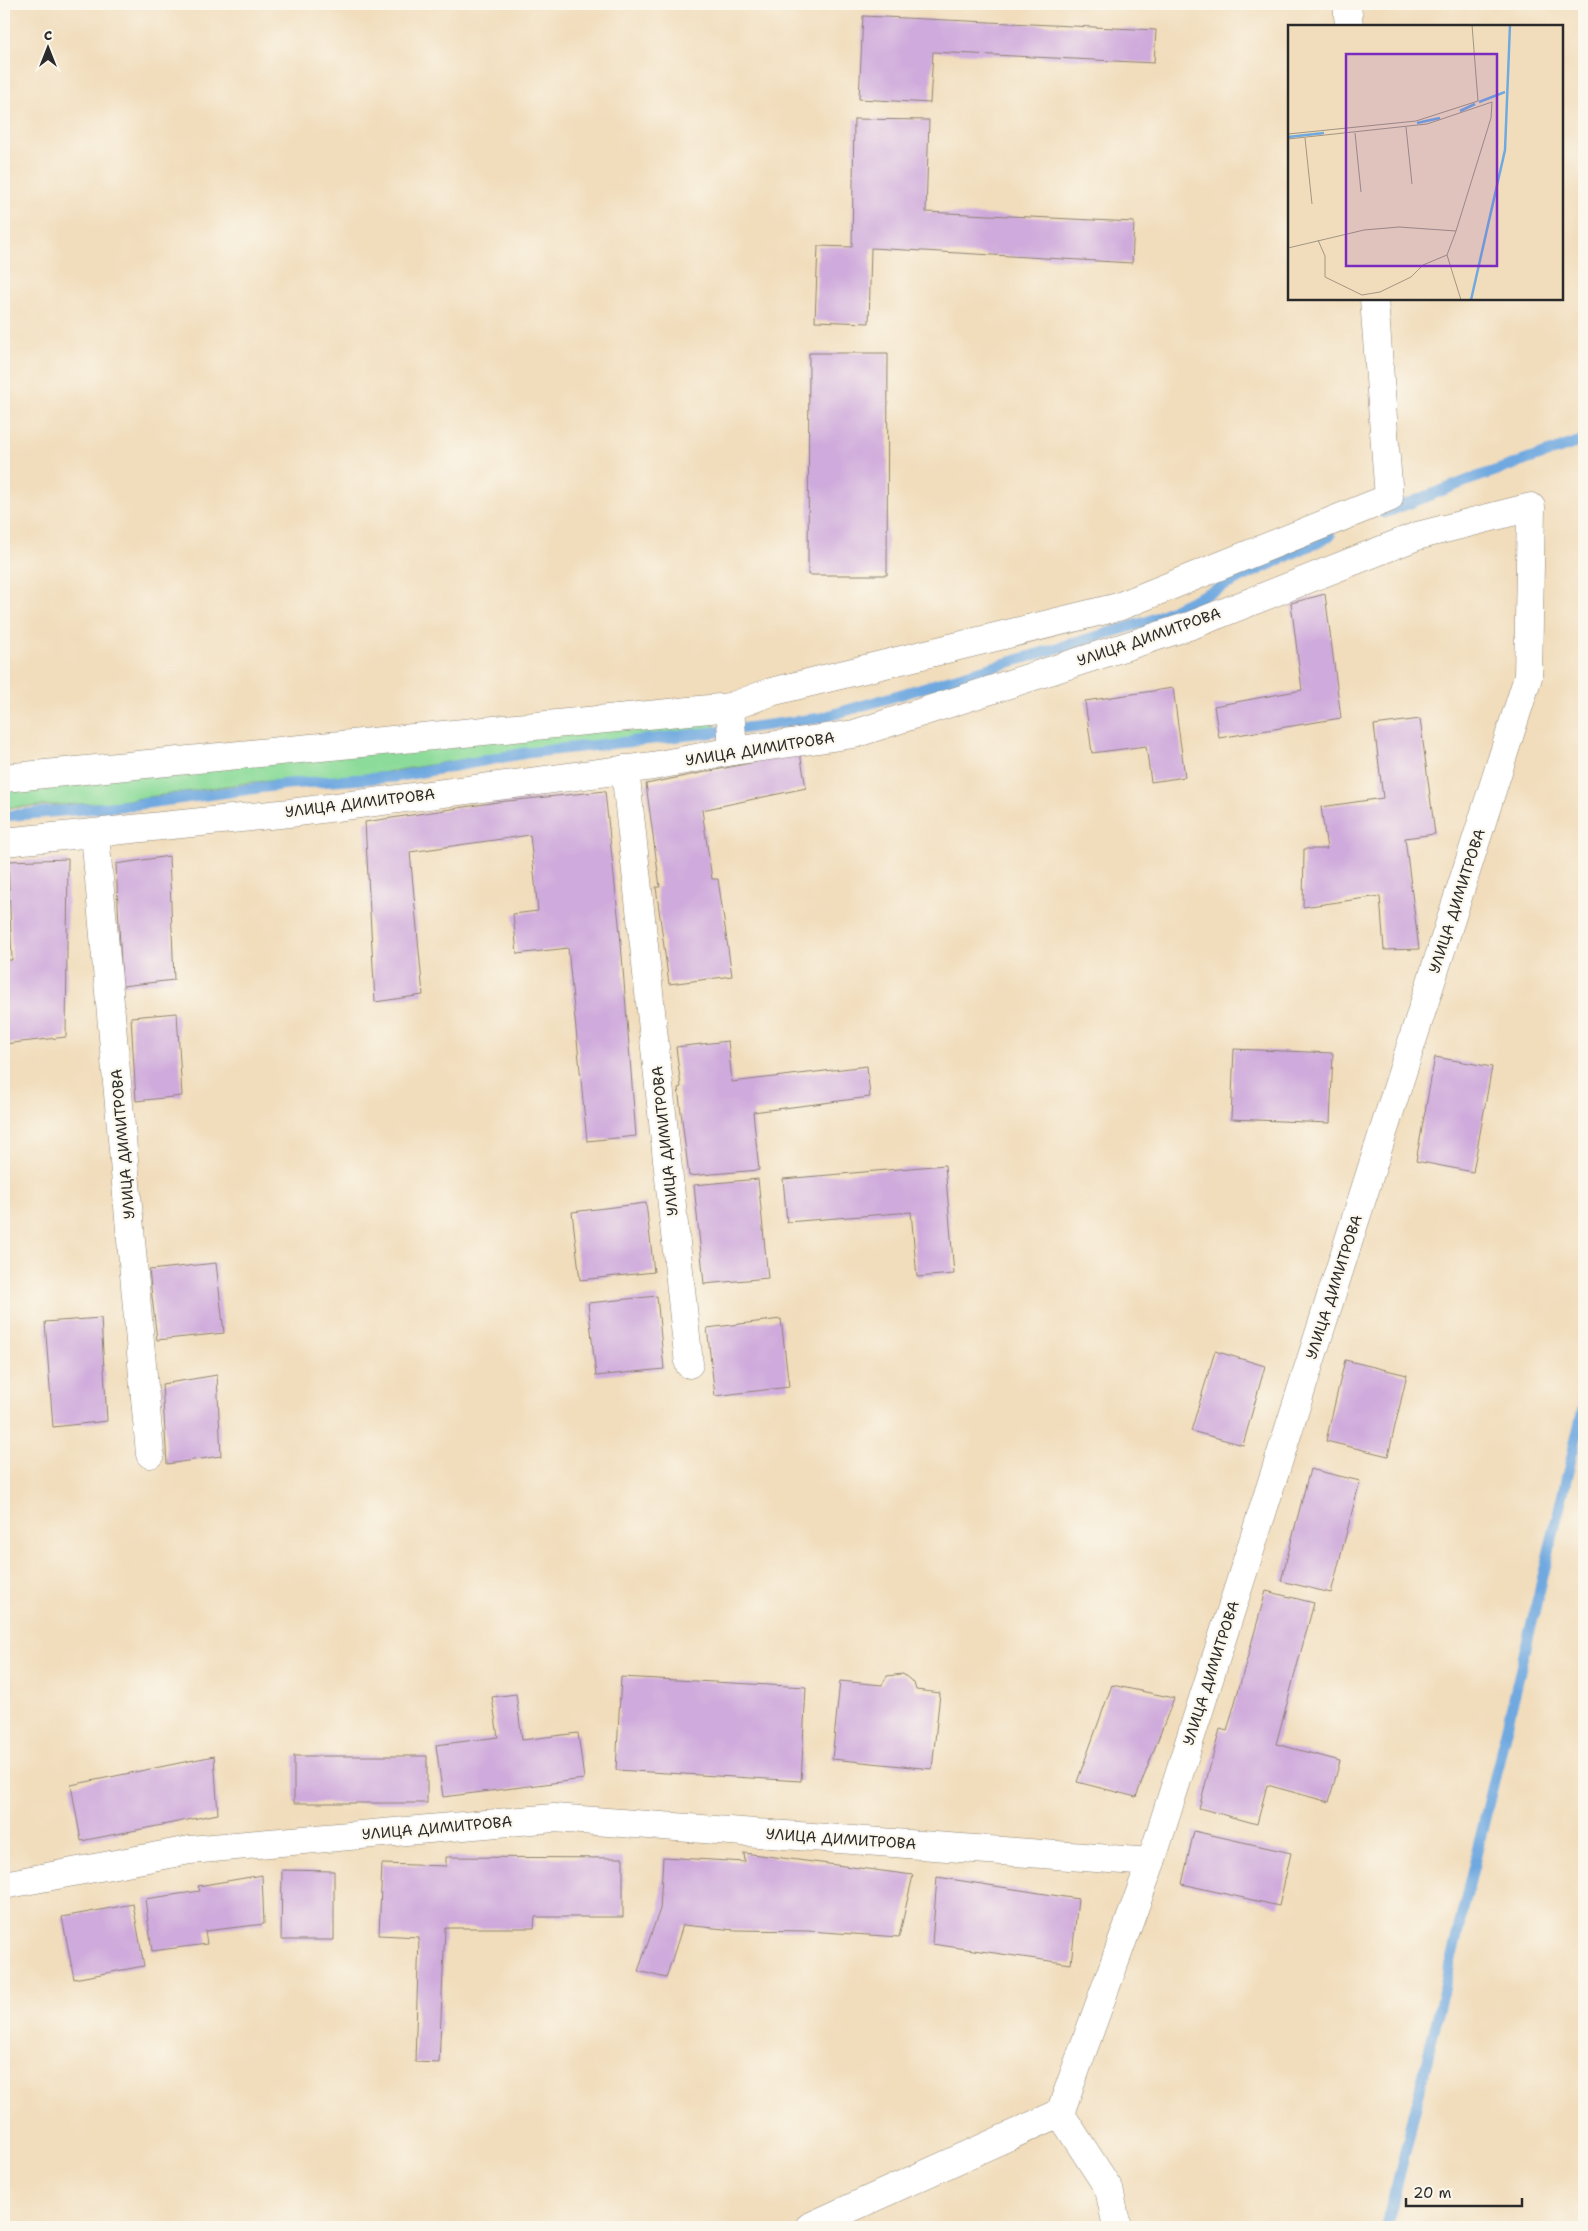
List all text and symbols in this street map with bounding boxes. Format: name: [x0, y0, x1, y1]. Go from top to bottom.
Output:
north arrow: [22, 22, 72, 72]
inset map: [1288, 25, 1563, 300]
text: С: [44, 26, 52, 44]
street label: УЛИЦА ДИМИТРОВА: [1074, 603, 1224, 671]
street label: УЛИЦА ДИМИТРОВА: [684, 727, 836, 771]
street label: УЛИЦА ДИМИТРОВА: [284, 784, 436, 822]
street label: УЛИЦА ДИМИТРОВА: [1424, 826, 1490, 976]
street label: УЛИЦА ДИМИТРОВА: [647, 1065, 683, 1217]
street label: УЛИЦА ДИМИТРОВА: [106, 1068, 140, 1220]
street label: УЛИЦА ДИМИТРОВА: [1301, 1212, 1367, 1362]
street label: УЛИЦА ДИМИТРОВА: [1178, 1598, 1244, 1748]
street label: УЛИЦА ДИМИТРОВА: [361, 1811, 513, 1845]
street label: УЛИЦА ДИМИТРОВА: [765, 1824, 917, 1854]
scale bar: [1406, 2176, 1522, 2208]
text: 20 m: [1413, 2183, 1452, 2203]

